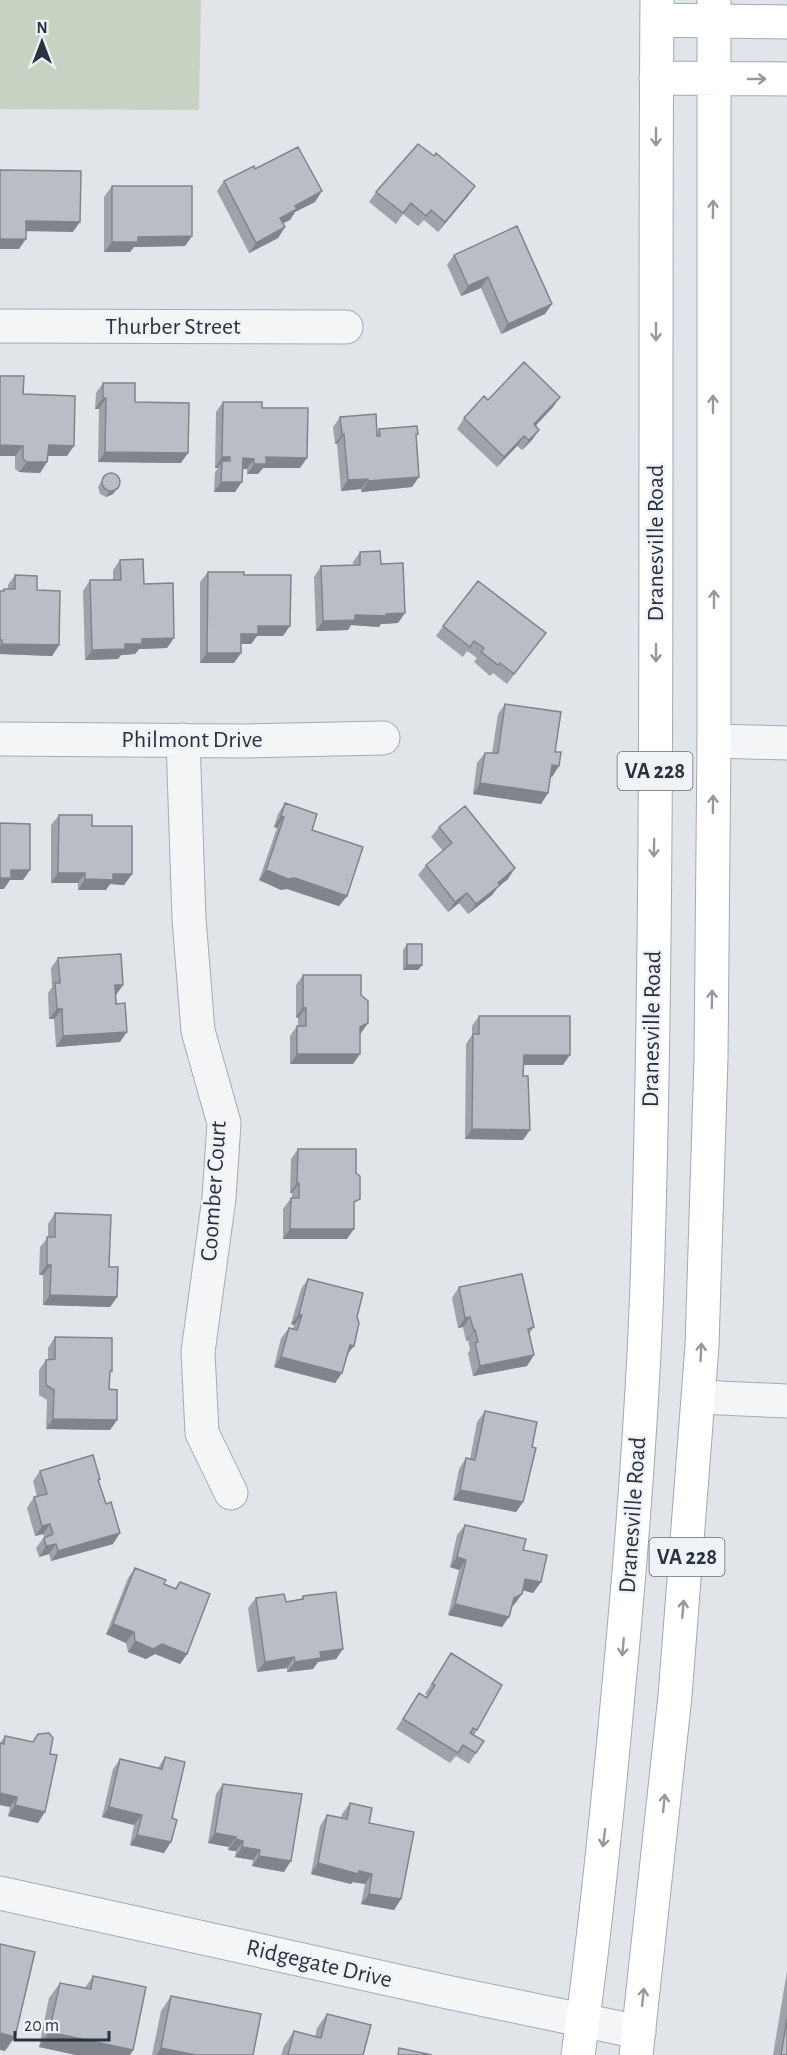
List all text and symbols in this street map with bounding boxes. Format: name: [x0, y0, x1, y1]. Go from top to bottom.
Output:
north arrow: [12, 12, 72, 72]
text: N: [36, 20, 48, 36]
one-way arrow: [746, 73, 766, 85]
one-way arrow: [650, 126, 662, 146]
one-way arrow: [707, 199, 719, 219]
street label: Thurber Street: [105, 315, 241, 339]
one-way arrow: [650, 321, 662, 341]
one-way arrow: [707, 394, 719, 414]
street label: Dranesville Road: [644, 465, 668, 621]
one-way arrow: [708, 589, 720, 609]
one-way arrow: [650, 642, 662, 662]
street label: Philmont Drive: [121, 728, 263, 752]
road number: VA 228: [618, 752, 692, 790]
one-way arrow: [708, 795, 719, 815]
one-way arrow: [648, 837, 660, 857]
street label: Dranesville Road: [639, 950, 665, 1108]
one-way arrow: [706, 990, 718, 1010]
street label: Coomber Court: [197, 1120, 231, 1262]
one-way arrow: [696, 1342, 707, 1362]
street label: Dranesville Road: [616, 1436, 650, 1594]
road number: VA 228: [650, 1538, 724, 1576]
one-way arrow: [678, 1600, 689, 1620]
one-way arrow: [617, 1637, 628, 1657]
one-way arrow: [659, 1794, 670, 1814]
one-way arrow: [598, 1827, 609, 1847]
street label: Ridgegate Drive: [244, 1936, 394, 1992]
one-way arrow: [638, 1988, 649, 2007]
scale bar: [15, 2004, 110, 2042]
text: 20 m: [24, 2017, 59, 2035]

